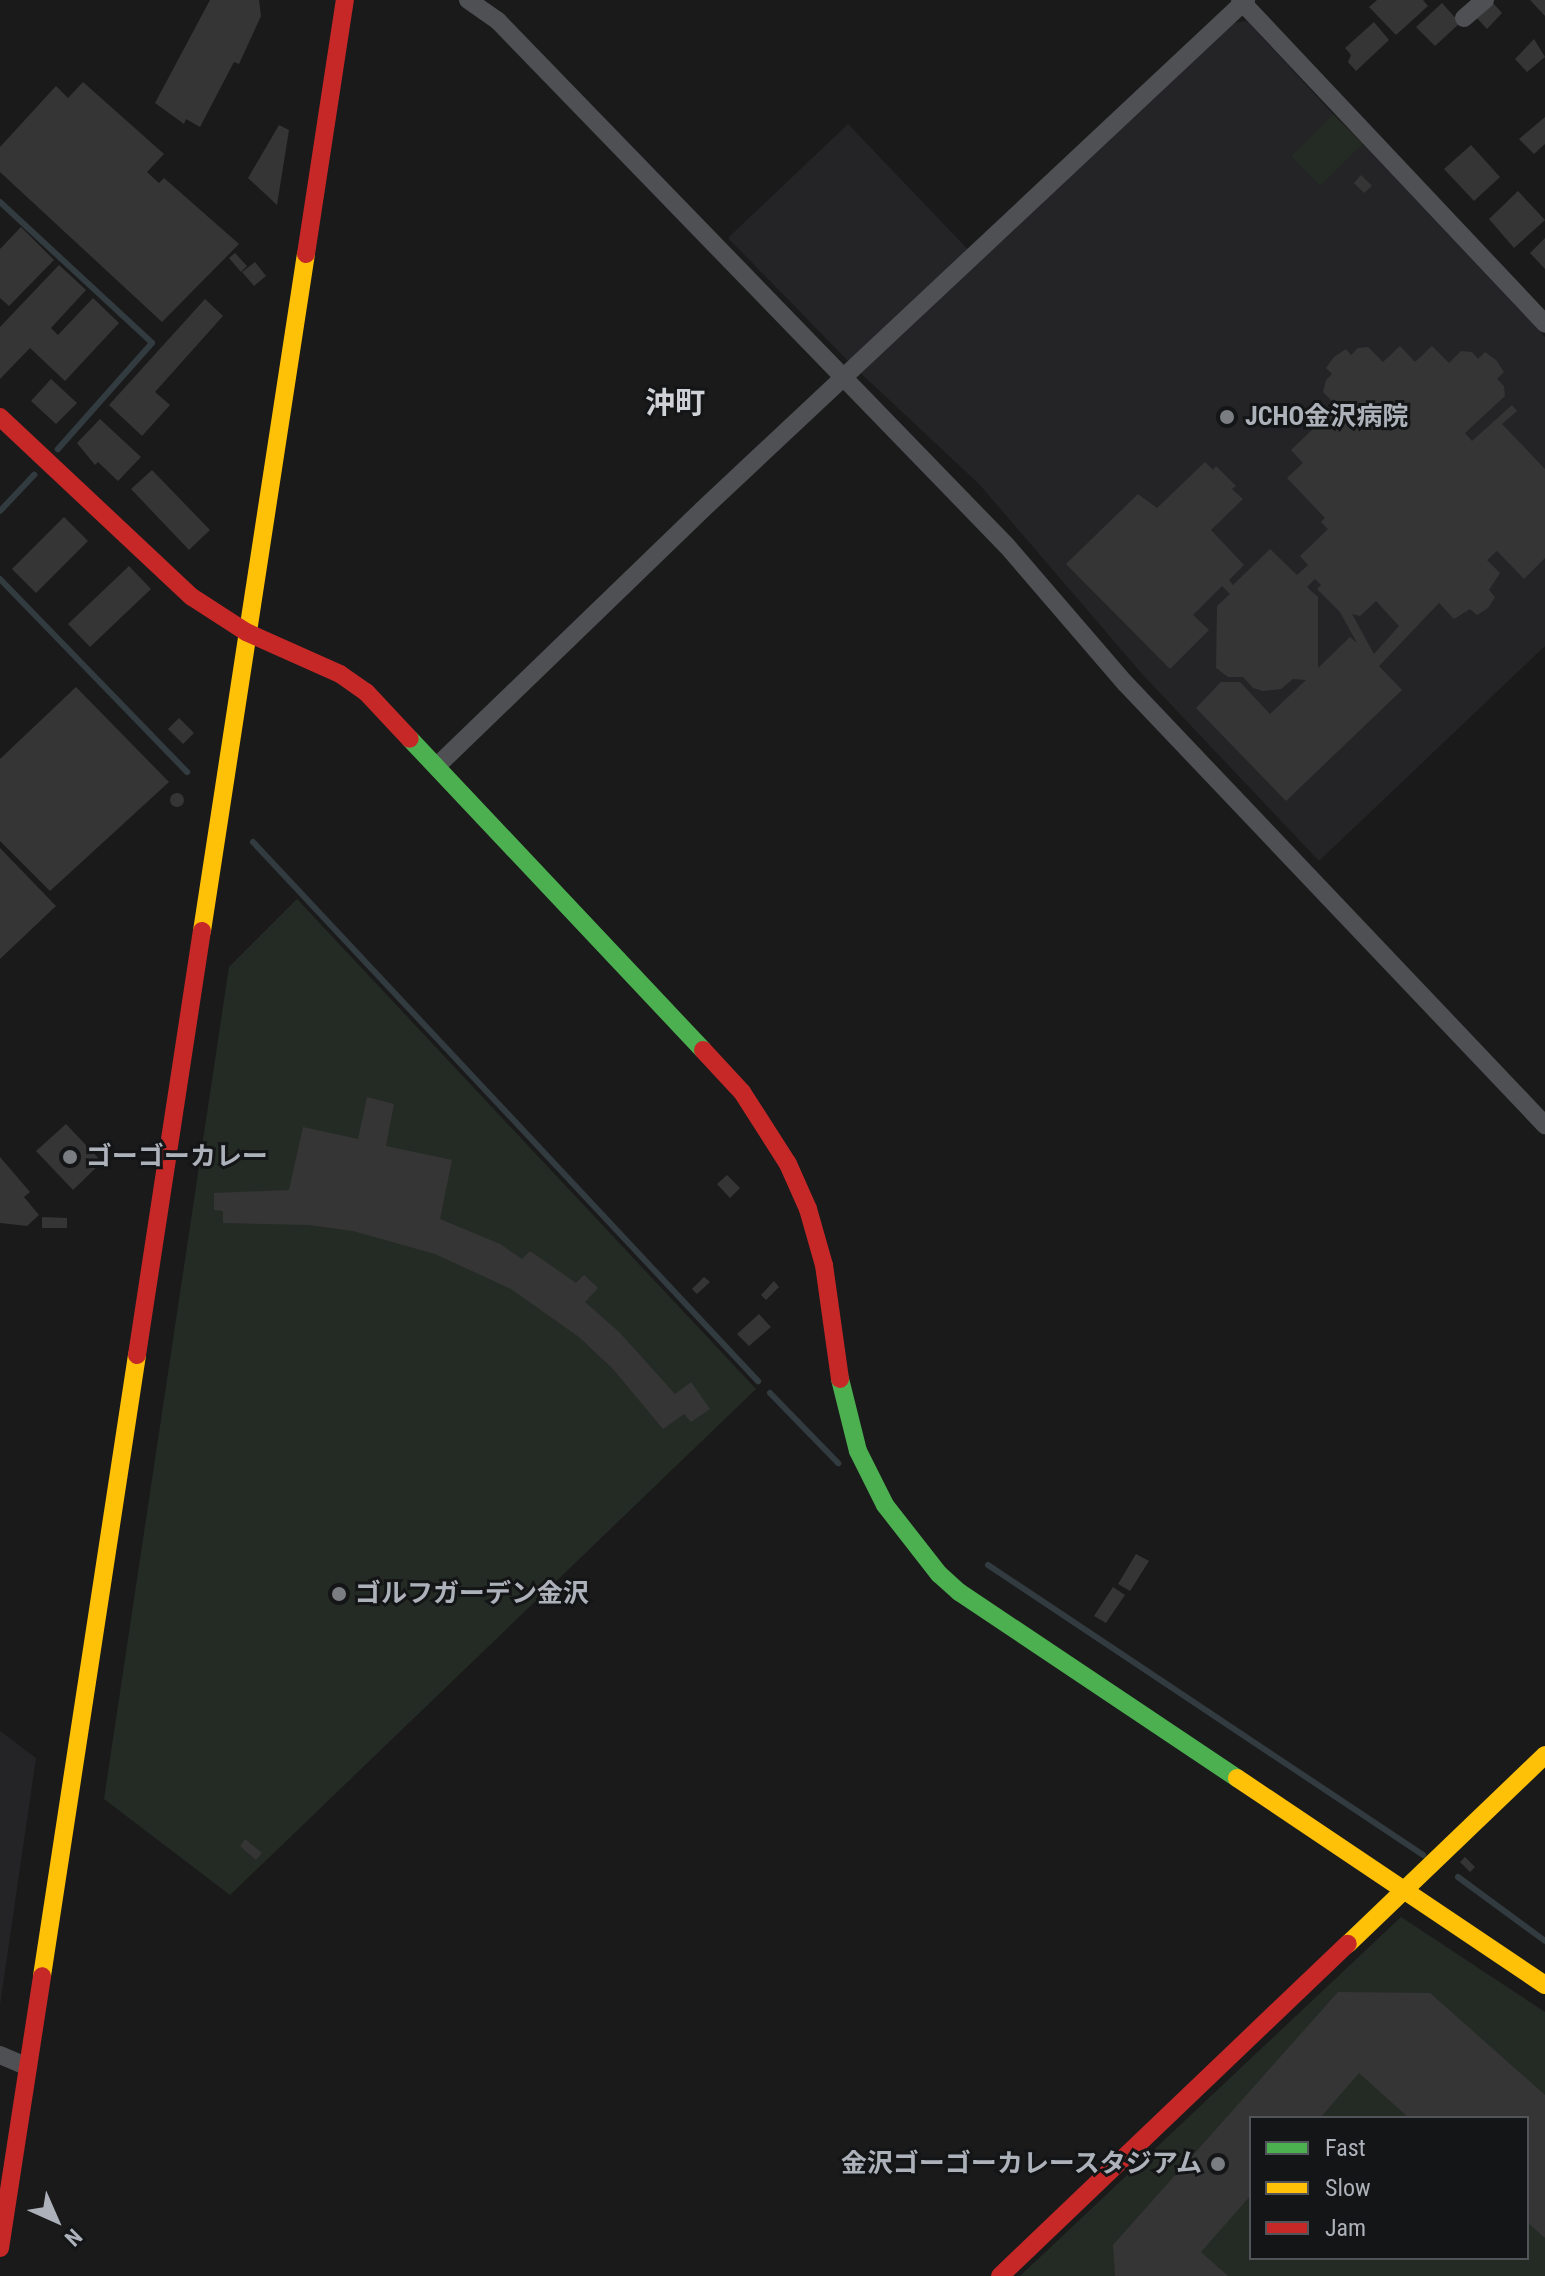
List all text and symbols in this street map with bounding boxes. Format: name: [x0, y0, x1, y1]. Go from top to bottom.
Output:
district label: 沖町: [645, 385, 705, 421]
place label: JCHO金沢病院: [1245, 401, 1408, 433]
marker: JCHO金沢病院: [1216, 406, 1238, 428]
place label: ゴーゴーカレー: [86, 1141, 268, 1173]
marker: ゴーゴーカレー: [61, 1148, 79, 1166]
place label: ゴルフガーデン金沢: [355, 1578, 589, 1610]
marker: ゴルフガーデン金沢: [330, 1585, 348, 1603]
legend: [1249, 2116, 1529, 2260]
text: Fast: [1325, 2134, 1366, 2162]
place label: 金沢ゴーゴーカレースタジアム: [838, 2148, 1202, 2180]
marker: 金沢ゴーゴーカレースタジアム: [1209, 2155, 1227, 2173]
text: Slow: [1325, 2174, 1371, 2202]
north arrow: [16, 2180, 96, 2260]
text: Jam: [1325, 2214, 1366, 2242]
text: N: [60, 2224, 87, 2251]

